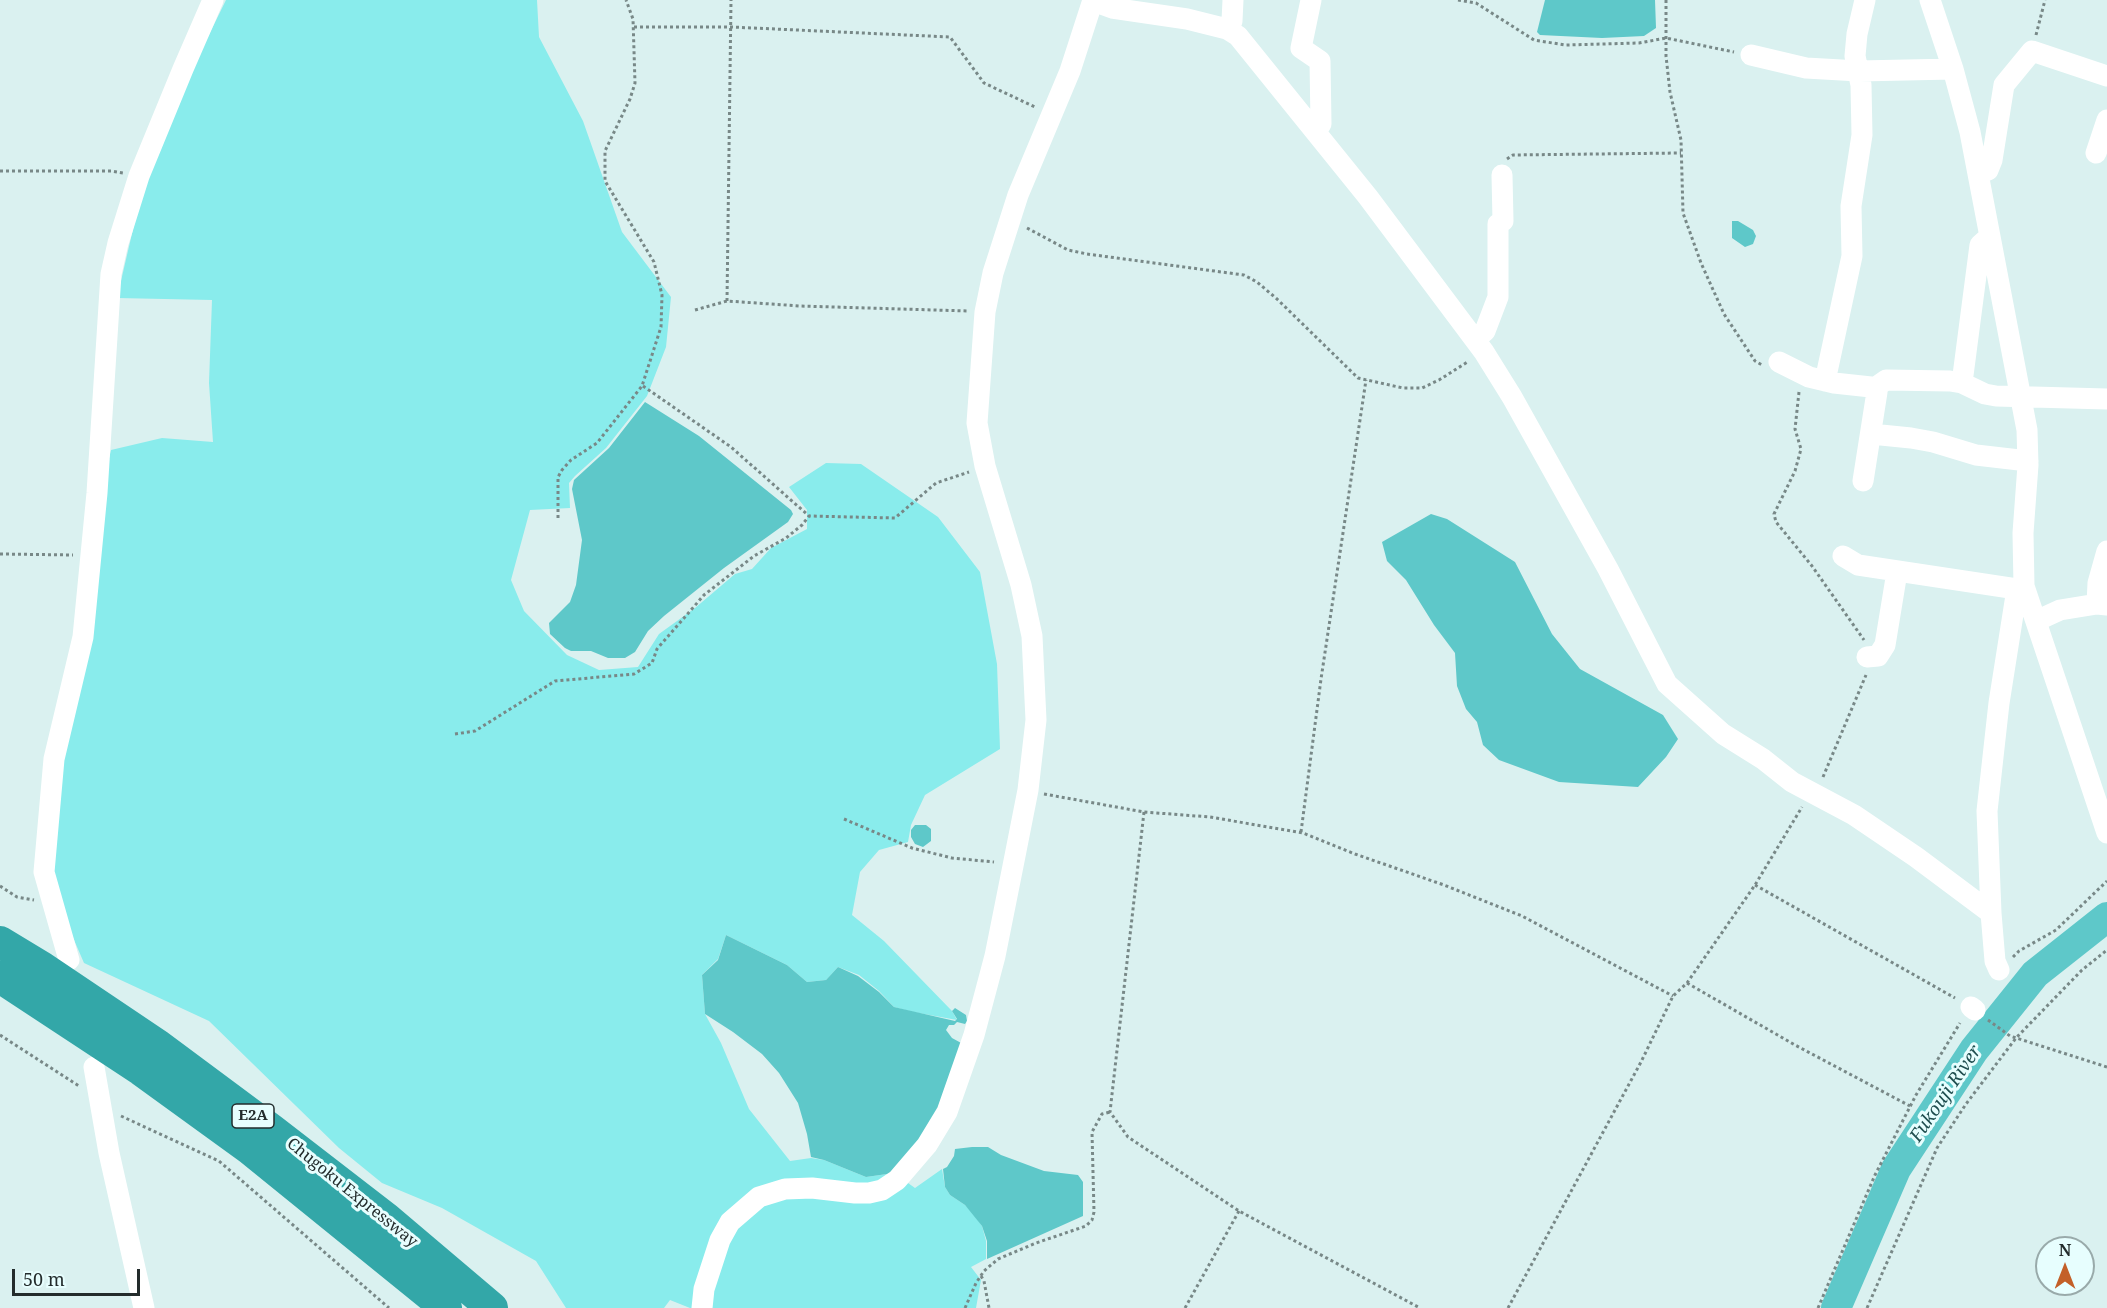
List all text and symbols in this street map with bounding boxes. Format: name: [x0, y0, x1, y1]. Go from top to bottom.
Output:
water label: Fukouji River: [1906, 1041, 1986, 1147]
road number: E2A: [232, 1104, 274, 1128]
street label: Chugoku Expressway: [283, 1134, 421, 1252]
north arrow: [2035, 1236, 2095, 1296]
text: N: [2059, 1239, 2071, 1261]
scale bar: [15, 1257, 142, 1295]
text: 50 m: [23, 1267, 65, 1291]

